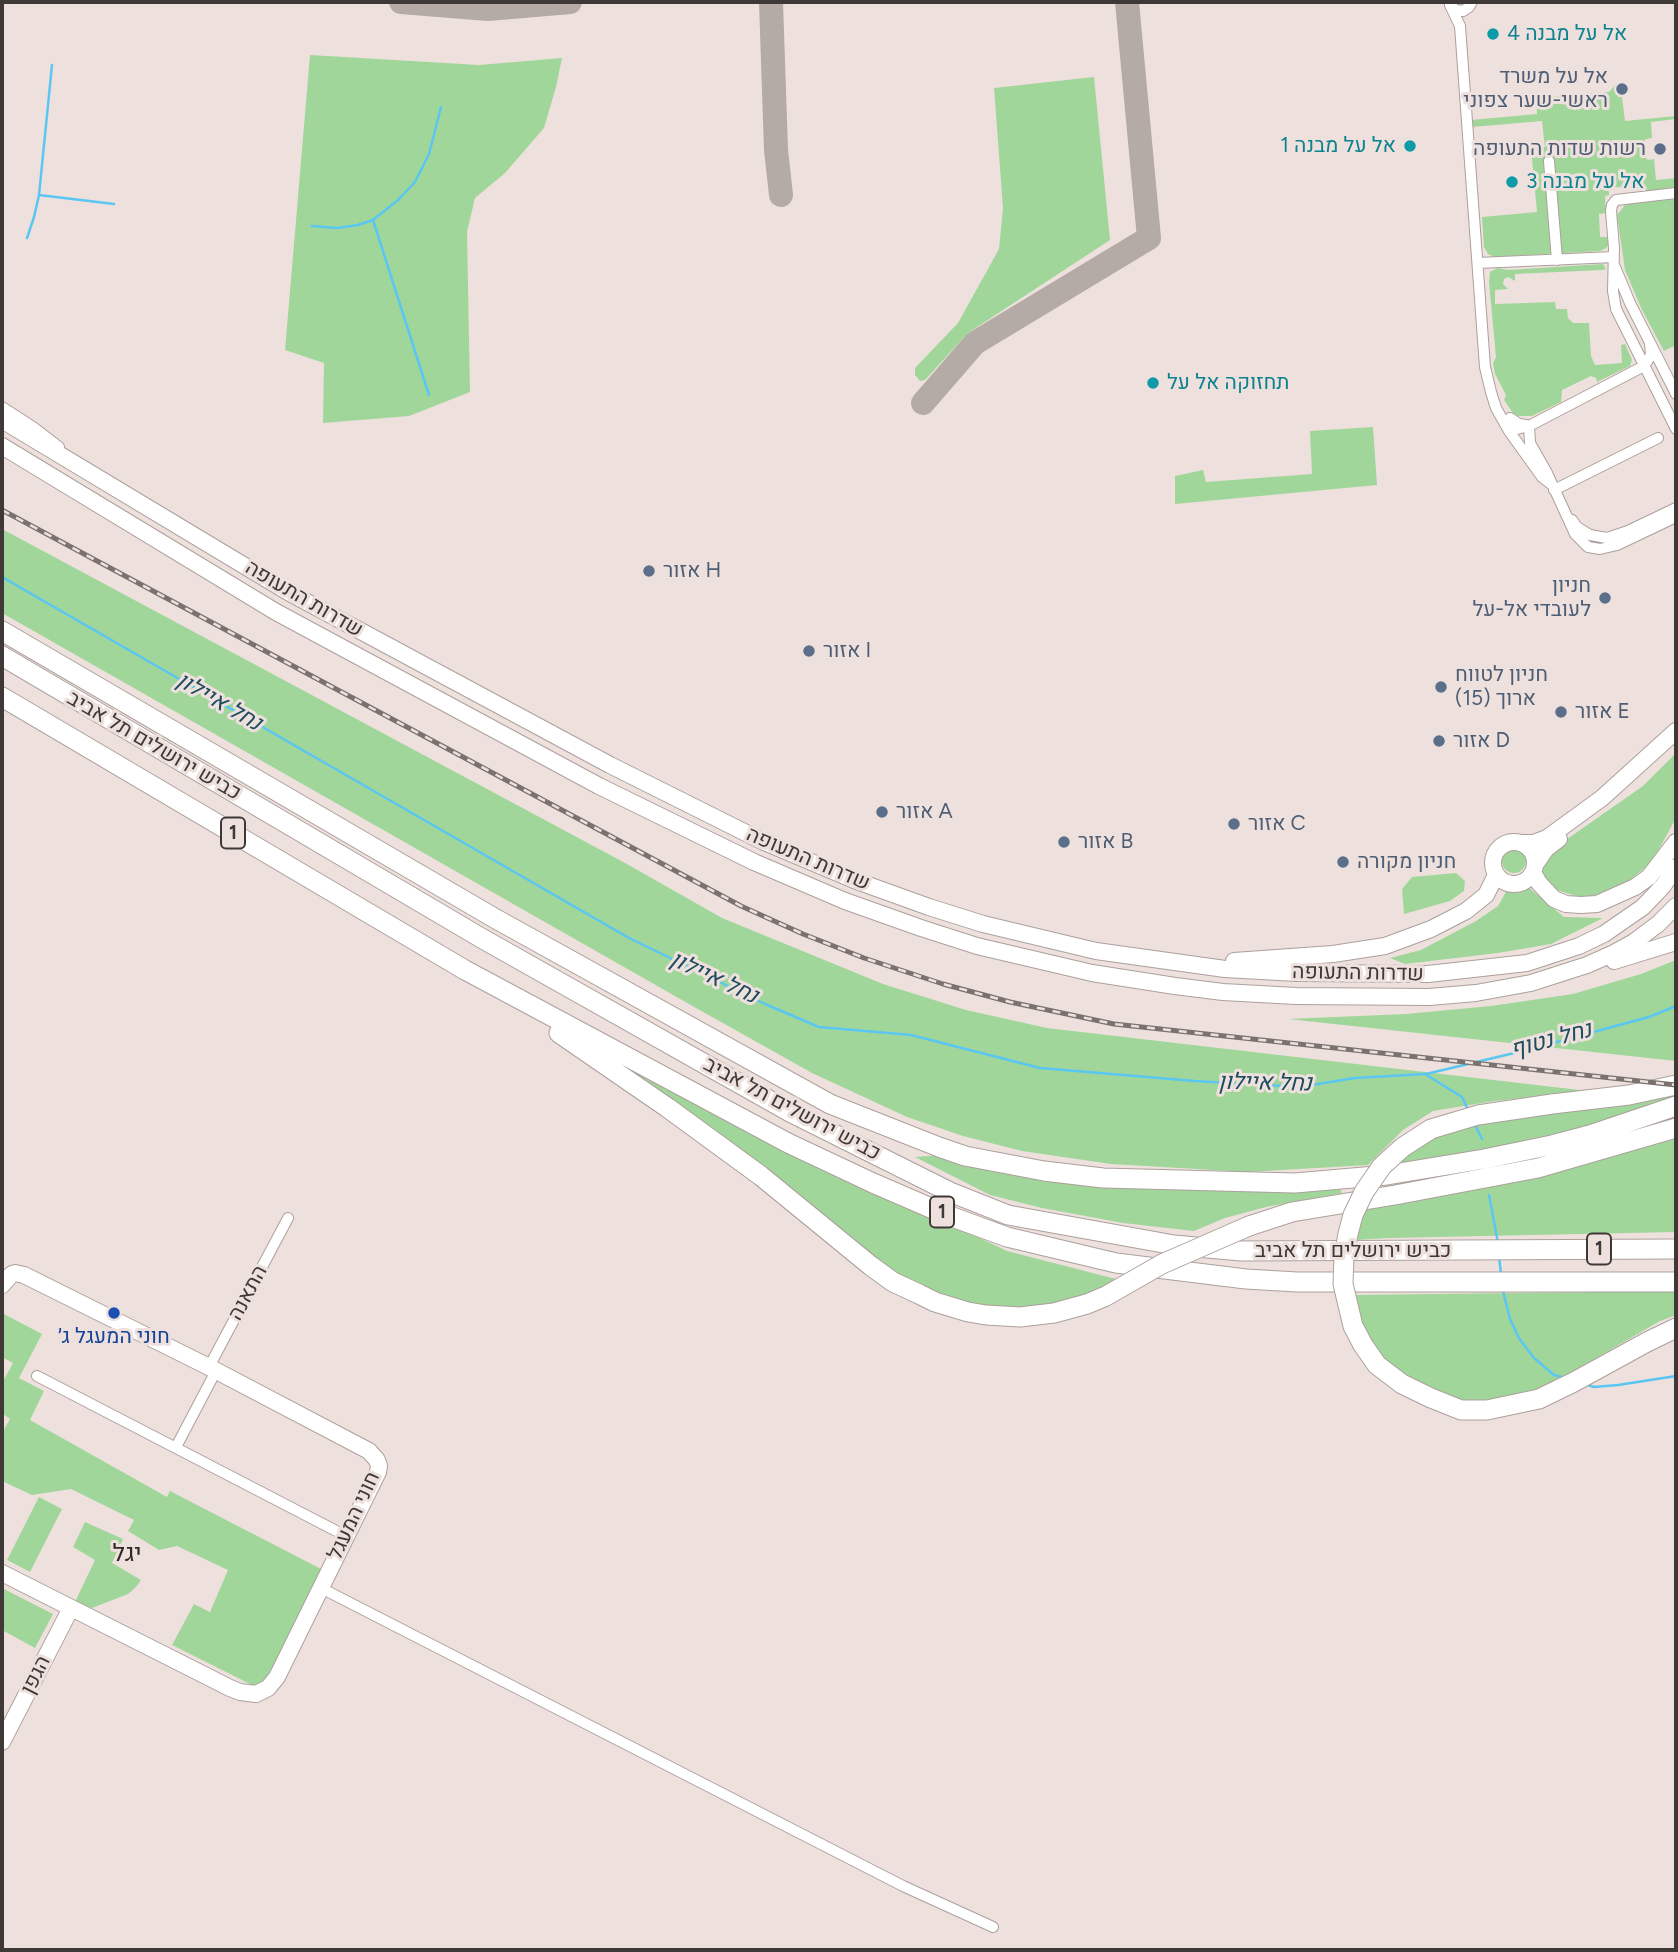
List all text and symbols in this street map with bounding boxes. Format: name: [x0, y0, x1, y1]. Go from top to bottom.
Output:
place label: אל על מבנה 4: [1507, 21, 1627, 47]
marker: אל על מבנה 4: [1485, 26, 1501, 42]
place label: אל על משרד ראשי-שער צפוני: [1463, 64, 1608, 114]
marker: אל על משרד ראשי-שער צפוני: [1614, 81, 1630, 97]
place label: אל על מבנה 1: [1280, 133, 1396, 159]
place label: רשות שדות התעופה: [1473, 136, 1646, 162]
marker: אל על מבנה 1: [1402, 138, 1418, 154]
marker: רשות שדות התעופה: [1652, 141, 1668, 157]
place label: אל על מבנה 3: [1526, 169, 1645, 195]
marker: אל על מבנה 3: [1504, 174, 1520, 190]
place label: תחזוקה אל על: [1167, 370, 1289, 396]
marker: תחזוקה אל על: [1145, 375, 1161, 391]
street label: שדרות התעופה: [241, 555, 367, 643]
place label: אזור H: [663, 558, 721, 584]
marker: אזור H: [641, 563, 657, 579]
place label: חניון לעובדי אל-על: [1472, 573, 1591, 623]
marker: חניון לעובדי אל-על: [1597, 590, 1613, 606]
place label: אזור I: [823, 638, 871, 664]
marker: אזור I: [801, 643, 817, 659]
place label: חניון לטווח ארוך (15): [1455, 662, 1548, 712]
water label: נחל איילון: [172, 667, 266, 737]
marker: חניון לטווח ארוך (15): [1433, 679, 1449, 695]
street label: כביש ירושלים תל אביב: [63, 686, 245, 806]
place label: אזור E: [1575, 699, 1630, 725]
marker: אזור E: [1553, 704, 1569, 720]
place label: אזור D: [1453, 728, 1510, 754]
marker: אזור D: [1431, 733, 1447, 749]
place label: אזור A: [896, 799, 953, 825]
marker: אזור A: [874, 804, 890, 820]
place label: אזור C: [1248, 811, 1306, 837]
marker: אזור C: [1226, 816, 1242, 832]
road number: 1: [221, 818, 245, 848]
street label: שדרות התעופה: [742, 822, 874, 896]
place label: אזור B: [1078, 829, 1133, 855]
marker: אזור B: [1056, 834, 1072, 850]
place label: חניון מקורה: [1357, 849, 1456, 875]
marker: חניון מקורה: [1335, 854, 1351, 870]
water label: נחל איילון: [666, 946, 762, 1010]
street label: שדרות התעופה: [1292, 959, 1424, 987]
water label: נחל נטוף: [1507, 1016, 1595, 1064]
street label: כביש ירושלים תל אביב: [699, 1052, 885, 1166]
water label: נחל איילון: [1218, 1068, 1312, 1098]
road number: 1: [930, 1196, 954, 1228]
road number: 1: [1587, 1233, 1611, 1264]
street label: כביש ירושלים תל אביב: [1255, 1238, 1451, 1264]
street label: התאנה: [223, 1261, 273, 1325]
marker: חוני המעגל ג׳: [106, 1305, 122, 1321]
place label: חוני המעגל ג׳: [58, 1324, 170, 1350]
street label: חוני המעגל: [323, 1468, 385, 1564]
district label: יגל: [113, 1540, 141, 1568]
street label: הגפן: [16, 1652, 56, 1698]

